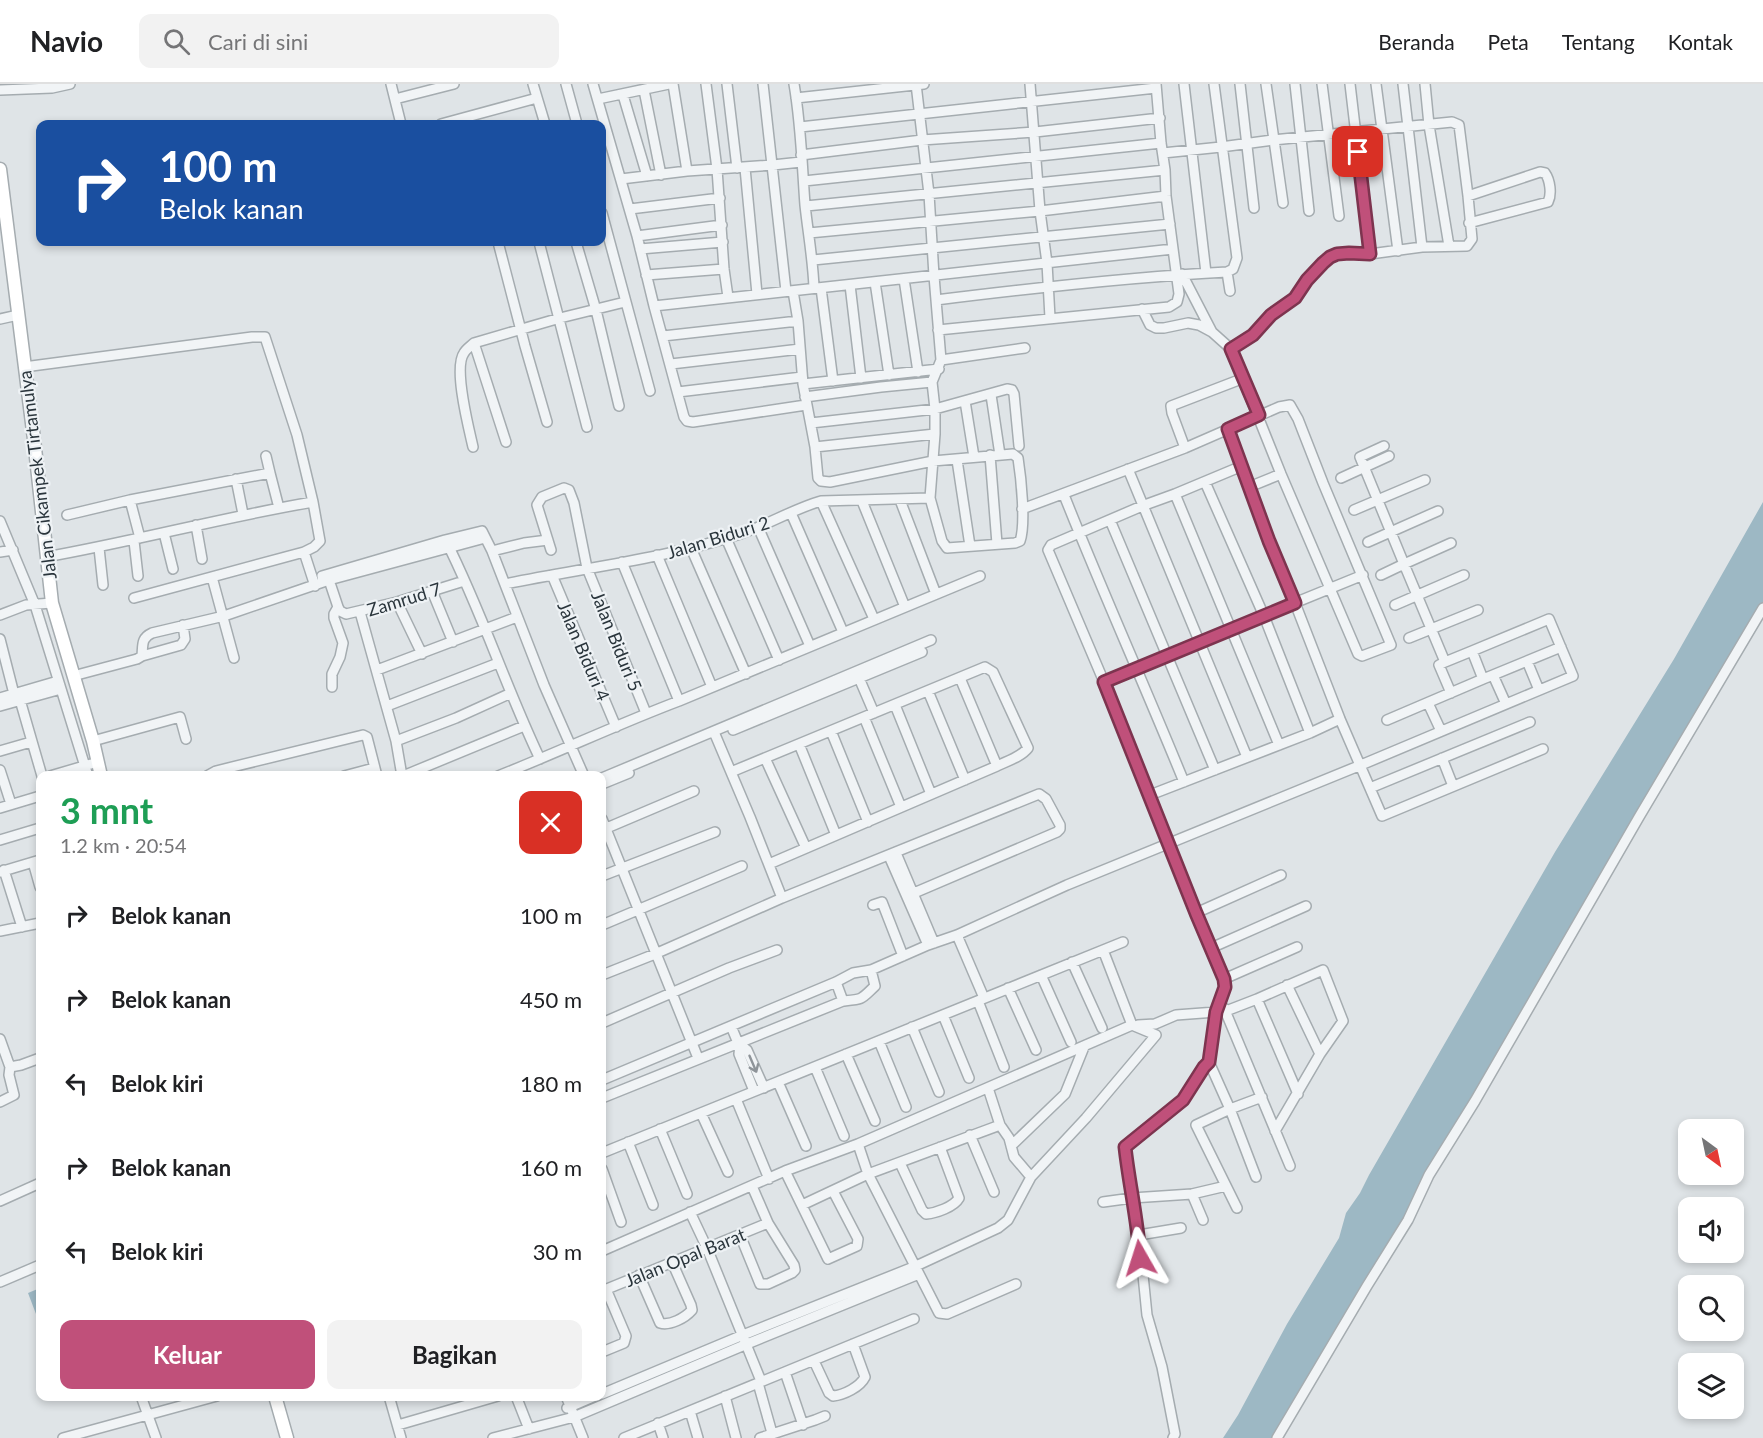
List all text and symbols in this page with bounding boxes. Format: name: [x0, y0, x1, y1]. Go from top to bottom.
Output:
search box: [139, 14, 559, 68]
text: Navio: [30, 24, 103, 58]
icon: search: [160, 25, 193, 58]
text: Cari di sini: [208, 28, 308, 55]
text: Beranda: [1378, 29, 1455, 54]
text: Peta: [1488, 29, 1529, 54]
text: Tentang: [1562, 29, 1635, 54]
text: Kontak: [1668, 29, 1733, 54]
pin: [1332, 126, 1383, 177]
icon: arrive: [1341, 135, 1374, 168]
text: 100 m: [159, 141, 277, 191]
icon: right: [60, 144, 138, 222]
text: Belok kanan: [159, 192, 304, 225]
street label: Jalan Cikampek Tirtamulya: [13, 369, 61, 581]
street label: Jalan Biduri 2: [664, 511, 772, 563]
street label: Zamrud 7: [364, 577, 444, 621]
street label: Jalan Biduri 5: [587, 588, 647, 694]
street label: Jalan Biduri 4: [553, 598, 615, 704]
text: 3 mnt: [60, 788, 153, 832]
button: close: [519, 791, 582, 854]
text: 1.2 km · 20:54: [60, 833, 187, 857]
icon: right: [60, 899, 93, 932]
text: Belok kanan: [111, 902, 231, 929]
text: 100 m: [520, 902, 582, 929]
icon: right: [60, 983, 93, 1016]
text: Belok kanan: [111, 986, 231, 1013]
text: 450 m: [520, 986, 582, 1013]
one-way arrow: [748, 1055, 760, 1073]
icon: left: [60, 1067, 93, 1100]
text: Belok kiri: [111, 1070, 203, 1097]
text: 180 m: [520, 1070, 582, 1097]
north arrow: [1678, 1119, 1744, 1185]
map controls: [1678, 1119, 1744, 1419]
icon: right: [60, 1151, 93, 1184]
text: Belok kanan: [111, 1154, 231, 1181]
text: 160 m: [520, 1154, 582, 1181]
button: sound: [1678, 1197, 1744, 1263]
street label: Jalan Opal Barat: [621, 1223, 749, 1291]
position arrow: [1108, 1226, 1172, 1290]
icon: left: [60, 1235, 93, 1268]
text: Belok kiri: [111, 1238, 203, 1265]
text: 30 m: [533, 1238, 582, 1265]
button: search: [1678, 1275, 1744, 1341]
button: Keluar: [60, 1320, 315, 1389]
button: Bagikan: [327, 1320, 582, 1389]
button: layers: [1678, 1353, 1744, 1419]

